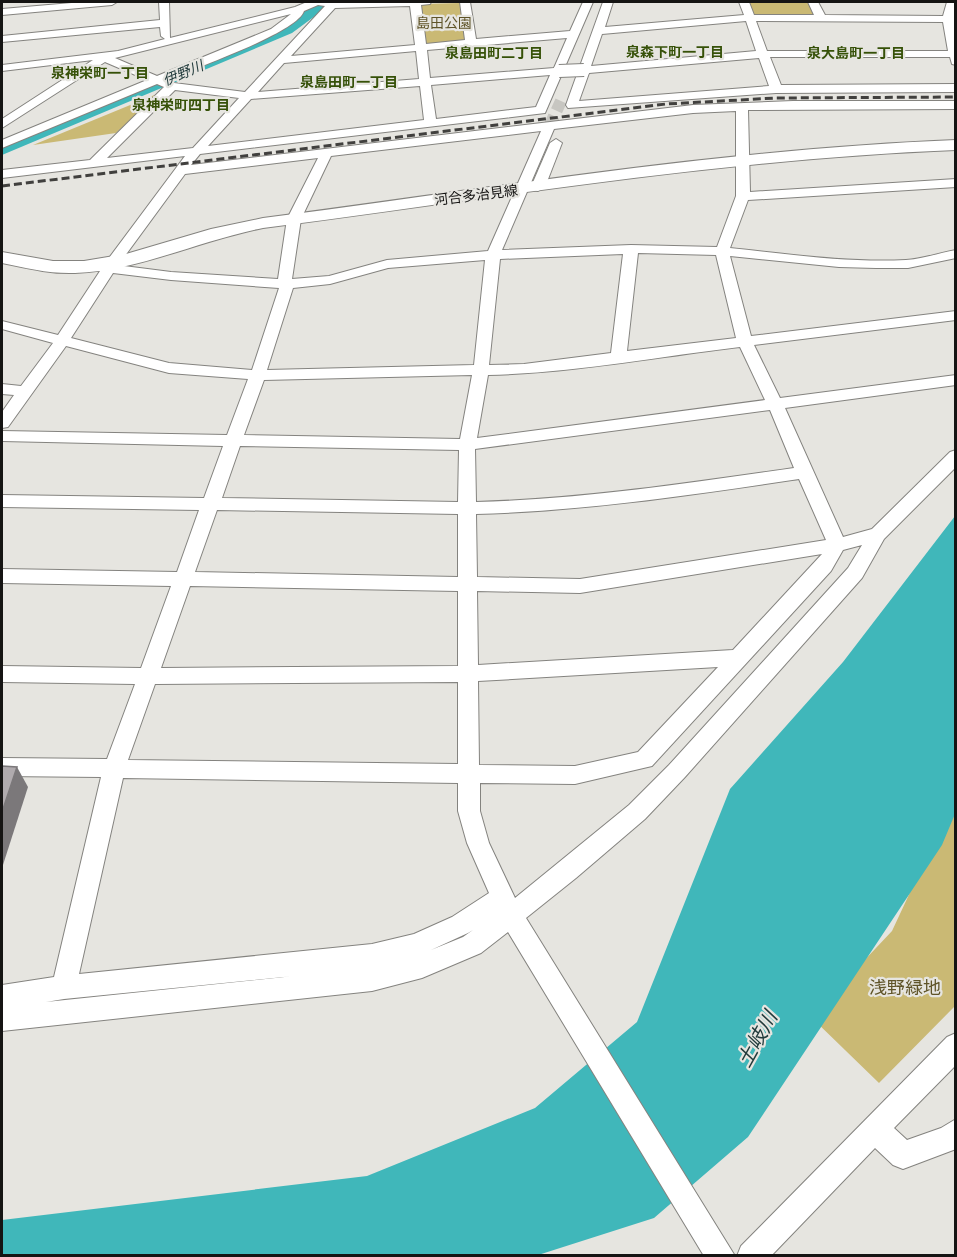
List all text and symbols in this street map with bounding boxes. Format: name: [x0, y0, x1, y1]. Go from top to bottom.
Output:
park label: 島田公園: [416, 15, 472, 31]
district label: 泉森下町一丁目: [626, 44, 724, 60]
district label: 泉島田町二丁目: [445, 45, 543, 61]
district label: 泉大島町一丁目: [807, 45, 905, 61]
water label: 伊野川: [161, 57, 207, 89]
district label: 泉神栄町一丁目: [51, 65, 149, 81]
district label: 泉島田町一丁目: [300, 74, 398, 90]
district label: 泉神栄町四丁目: [132, 97, 230, 113]
street label: 河合多治見線: [433, 182, 519, 208]
park label: 浅野緑地: [869, 978, 941, 998]
water label: 土岐川: [733, 1006, 782, 1071]

